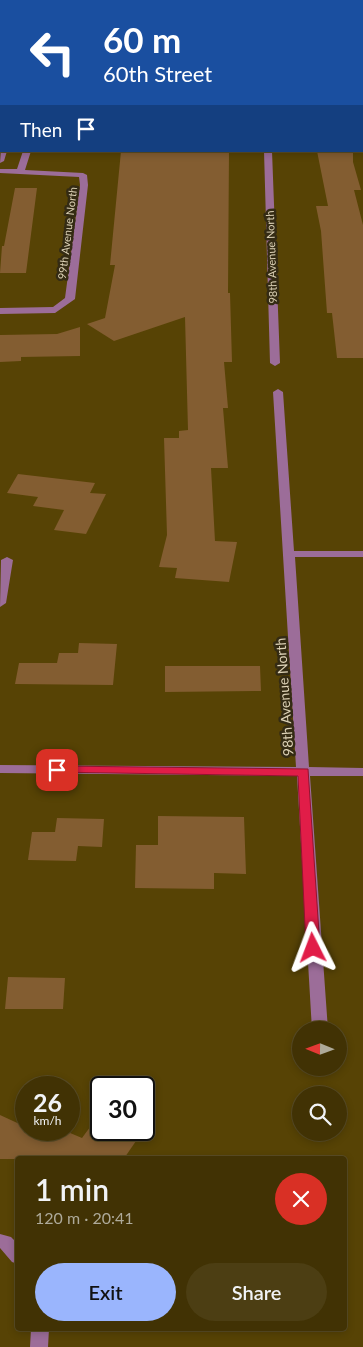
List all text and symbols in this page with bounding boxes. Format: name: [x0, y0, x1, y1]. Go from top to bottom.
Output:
text: 60 m: [103, 18, 181, 60]
icon: left: [20, 20, 85, 85]
text: 60th Street: [103, 60, 212, 87]
icon: arrive: [72, 115, 100, 143]
text: Then: [20, 118, 62, 141]
street label: 99th Avenue North: [55, 186, 79, 280]
street label: 98th Avenue North: [263, 210, 279, 304]
street label: 98th Avenue North: [271, 637, 297, 757]
pin: [36, 749, 78, 791]
icon: arrive: [43, 756, 71, 784]
position arrow: [286, 921, 338, 973]
north arrow: [292, 1021, 348, 1076]
map controls: [292, 1021, 347, 1141]
speed limit sign: 30: [90, 1076, 155, 1141]
button: search: [292, 1086, 347, 1141]
text: 26: [33, 1087, 62, 1117]
text: km/h: [33, 1113, 62, 1128]
text: 1 min: [35, 1171, 109, 1207]
button: close: [275, 1173, 327, 1225]
text: 120 m · 20:41: [35, 1208, 134, 1227]
button: Exit: [35, 1263, 176, 1321]
button: Share: [186, 1263, 327, 1321]

